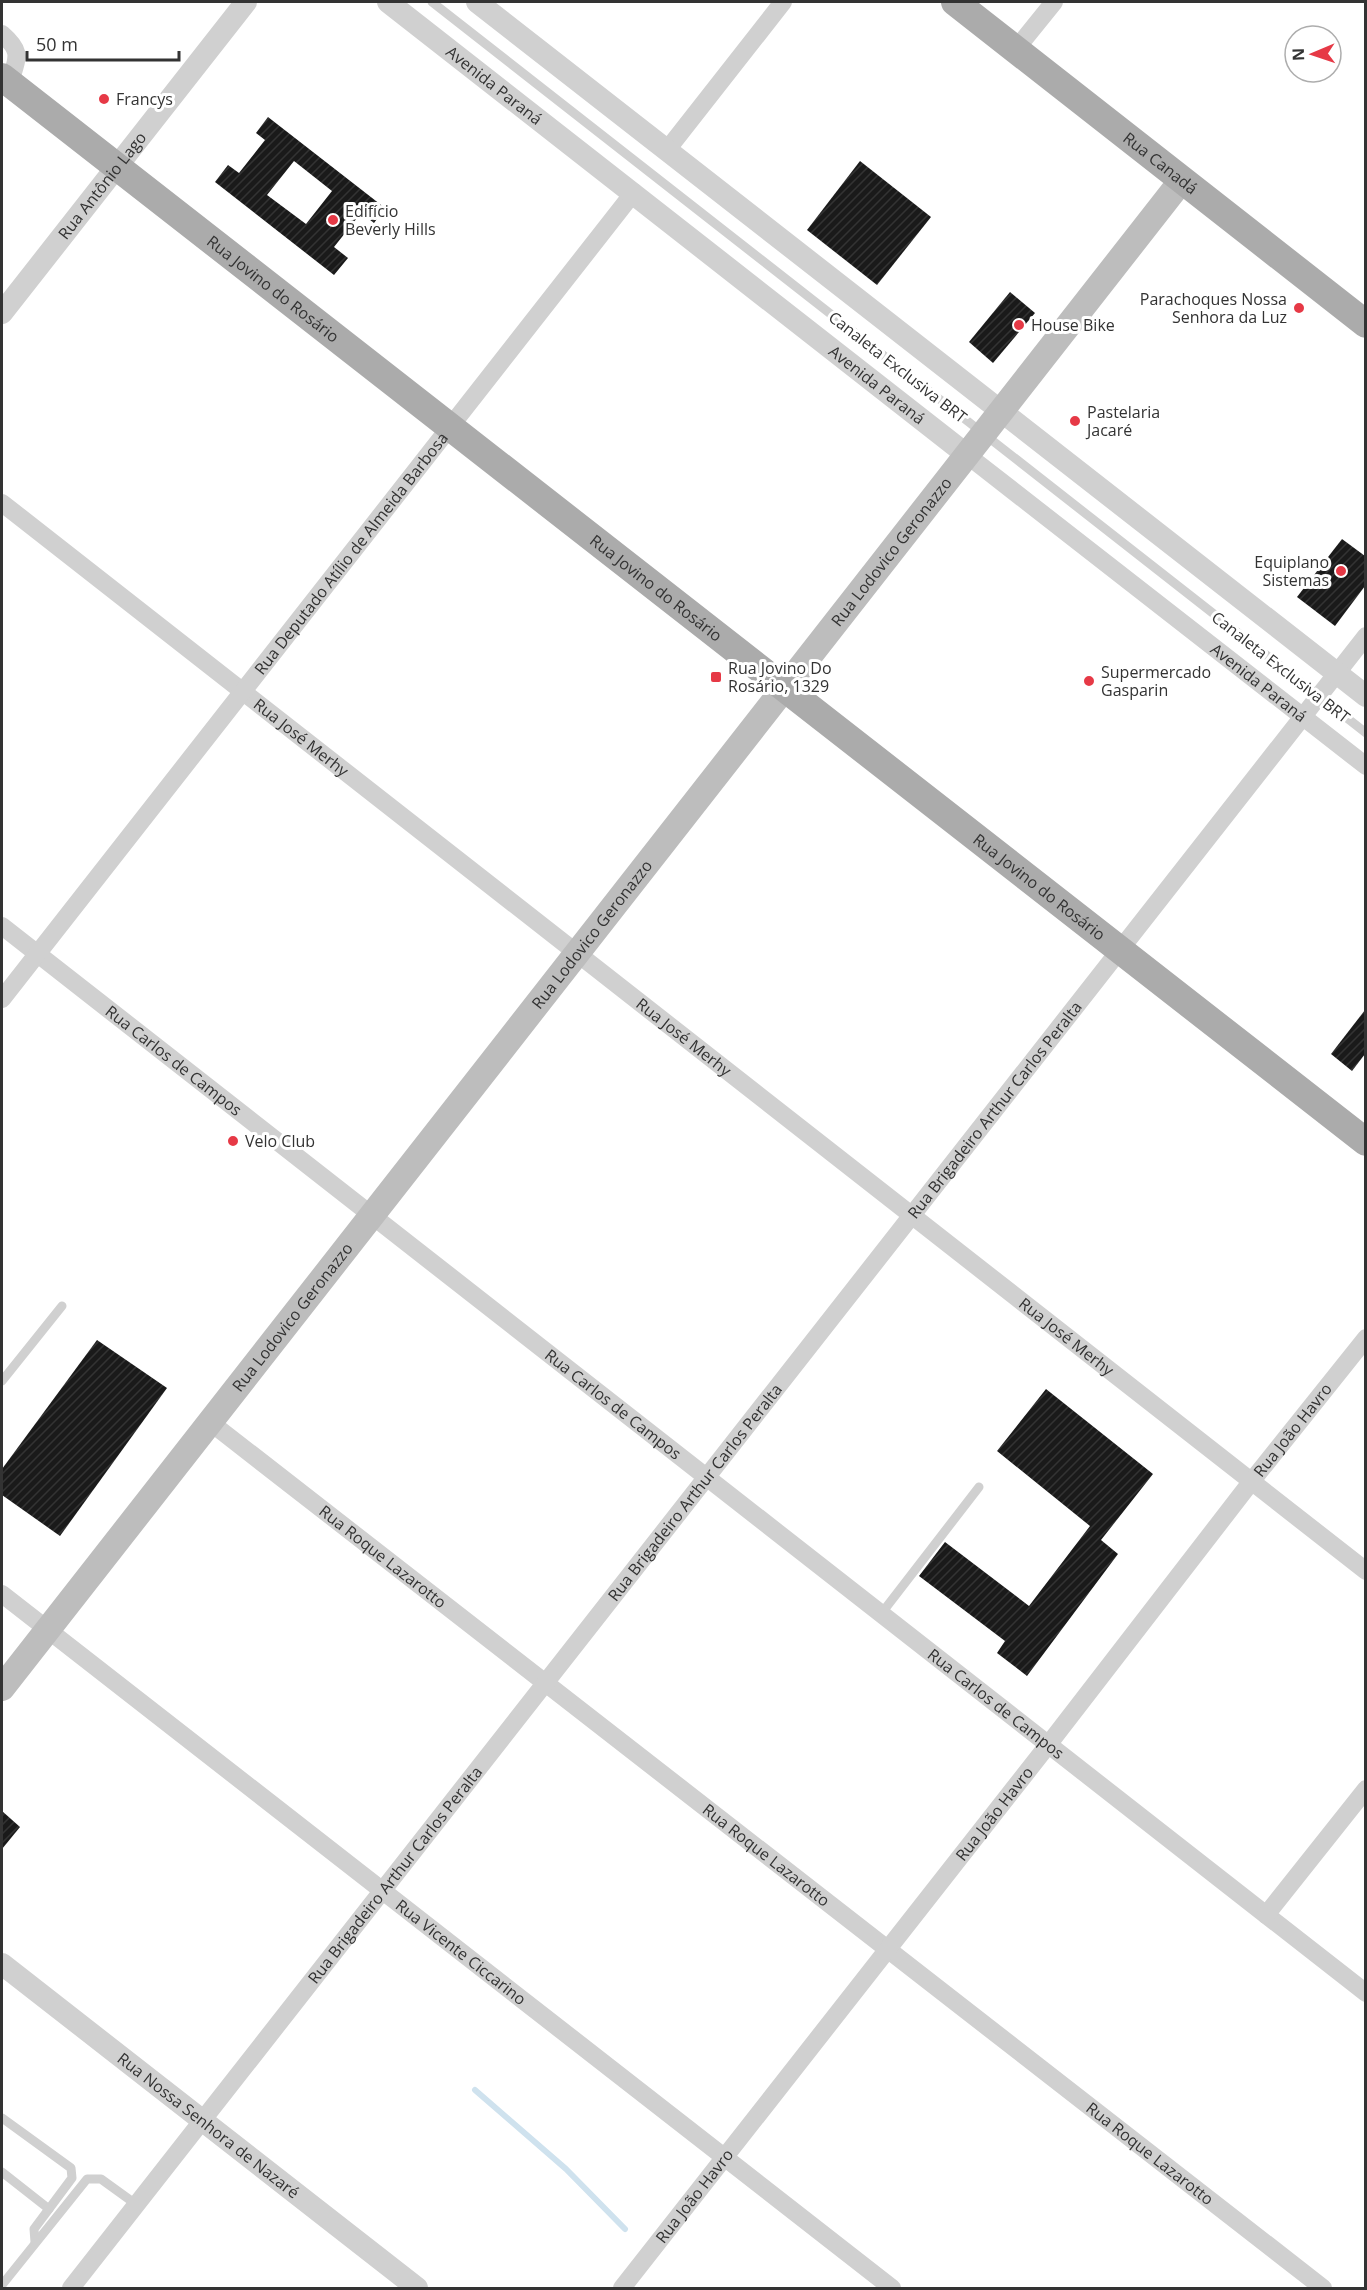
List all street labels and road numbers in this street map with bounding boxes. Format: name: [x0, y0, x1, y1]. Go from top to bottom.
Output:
street label: Avenida Paraná: [442, 41, 547, 130]
street label: Rua Antônio Lago: [53, 127, 151, 244]
street label: Rua Canadá: [1119, 127, 1202, 199]
street label: Rua Jovino do Rosário: [202, 230, 344, 347]
street label: Canaleta Exclusiva BRT: [824, 306, 972, 428]
street label: Avenida Paraná: [824, 340, 930, 429]
street label: Rua Deputado Atílio de Almeida Barbosa: [249, 428, 453, 679]
street label: Rua Lodovico Geronazzo: [826, 472, 957, 631]
street label: Rua Jovino do Rosário: [586, 529, 727, 646]
street label: Canaleta Exclusiva BRT: [1207, 606, 1355, 728]
street label: Avenida Paraná: [1206, 638, 1312, 727]
street label: Rua José Merhy: [249, 693, 354, 782]
street label: Rua Jovino do Rosário: [969, 828, 1110, 945]
street label: Rua Lodovico Geronazzo: [526, 855, 657, 1013]
street label: Rua José Merhy: [632, 993, 737, 1082]
street label: Rua Brigadeiro Arthur Carlos Peralta: [902, 997, 1087, 1223]
street label: Rua Carlos de Campos: [101, 1000, 246, 1121]
street label: Rua Lodovico Geronazzo: [227, 1238, 358, 1396]
street label: Rua José Merhy: [1014, 1292, 1119, 1381]
street label: Rua Carlos de Campos: [540, 1344, 686, 1464]
street label: Rua João Havro: [1248, 1378, 1337, 1481]
street label: Rua Brigadeiro Arthur Carlos Peralta: [603, 1379, 787, 1606]
street label: Rua Roque Lazarotto: [315, 1500, 451, 1613]
street label: Rua Carlos de Campos: [923, 1643, 1069, 1764]
street label: Rua Brigadeiro Arthur Carlos Peralta: [303, 1761, 487, 1988]
street label: Rua João Havro: [950, 1762, 1038, 1865]
street label: Rua Roque Lazarotto: [698, 1798, 835, 1911]
street label: Rua Vicente Ciccarino: [391, 1894, 531, 2010]
street label: Rua Nossa Senhora de Nazaré: [113, 2047, 304, 2203]
street label: Rua Roque Lazarotto: [1082, 2097, 1218, 2210]
street label: Rua João Havro: [650, 2144, 738, 2248]

